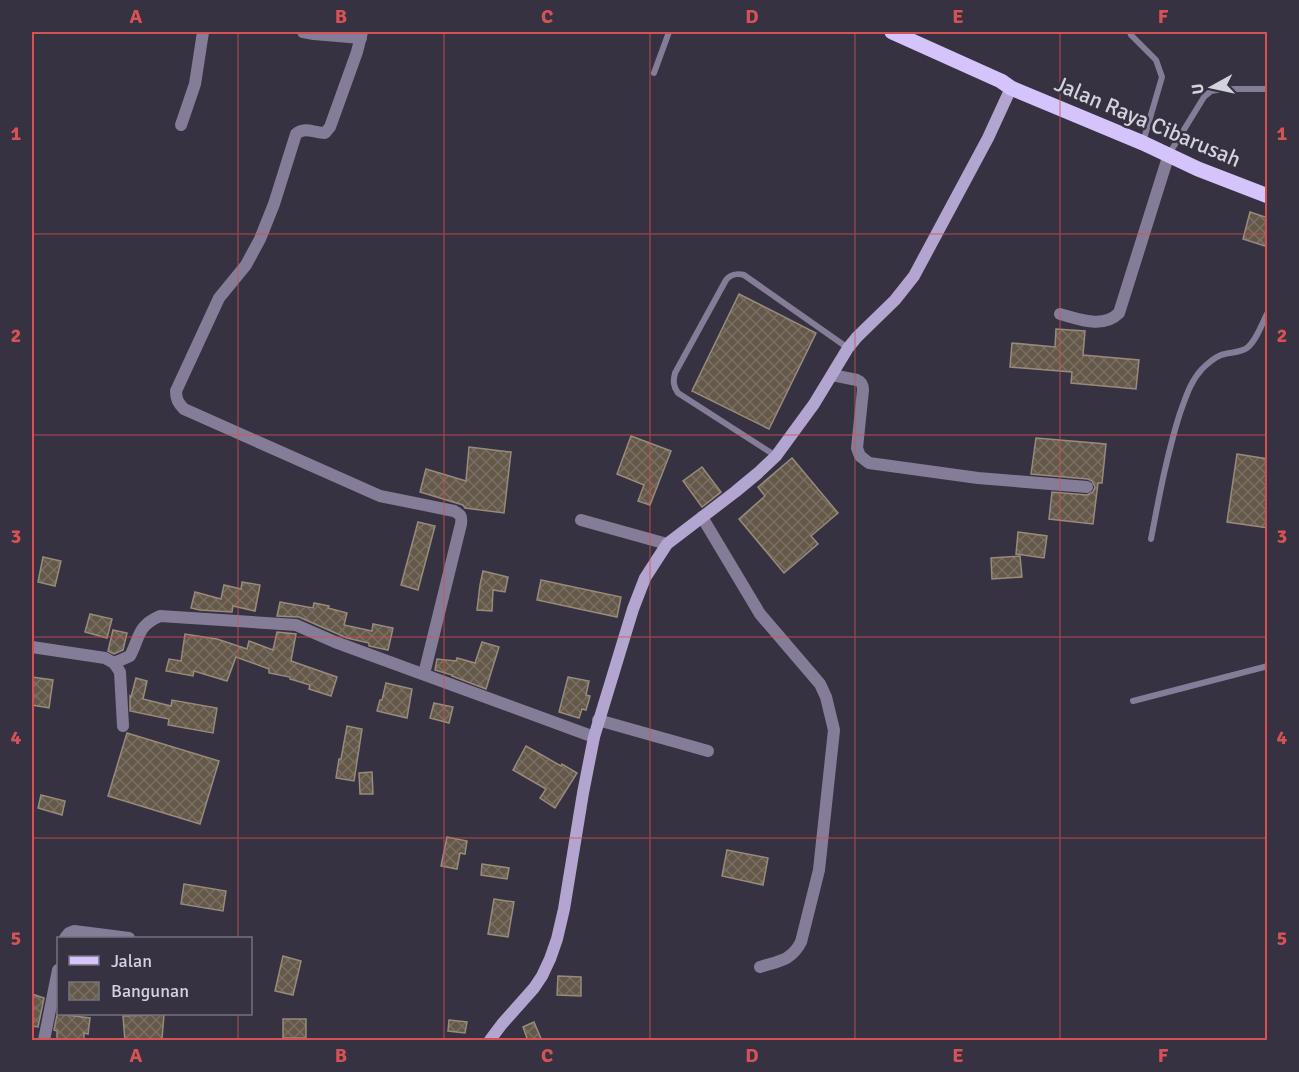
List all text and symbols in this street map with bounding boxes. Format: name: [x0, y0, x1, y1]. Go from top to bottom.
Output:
text: A: [130, 4, 143, 29]
text: B: [335, 4, 347, 29]
text: C: [541, 4, 553, 29]
text: D: [745, 4, 759, 29]
text: E: [952, 4, 964, 29]
text: F: [1158, 4, 1169, 29]
north arrow: [1182, 57, 1242, 117]
street label: Jalan Raya Cibarusah: [1051, 70, 1245, 173]
text: U: [1187, 82, 1209, 96]
text: 1: [11, 121, 22, 146]
text: 1: [1277, 121, 1288, 146]
text: 2: [11, 323, 21, 348]
text: 2: [1277, 323, 1287, 348]
text: 3: [11, 524, 21, 549]
text: 3: [1277, 524, 1287, 549]
text: 4: [11, 725, 22, 750]
text: 4: [1277, 725, 1288, 750]
text: 5: [11, 926, 21, 951]
text: 5: [1277, 926, 1287, 951]
legend: [57, 937, 252, 1015]
text: Jalan: [111, 950, 152, 972]
text: Bangunan: [111, 980, 189, 1002]
text: A: [130, 1043, 143, 1068]
text: B: [335, 1043, 347, 1068]
text: C: [541, 1043, 553, 1068]
text: D: [745, 1043, 759, 1068]
text: E: [952, 1043, 964, 1068]
text: F: [1158, 1043, 1169, 1068]

